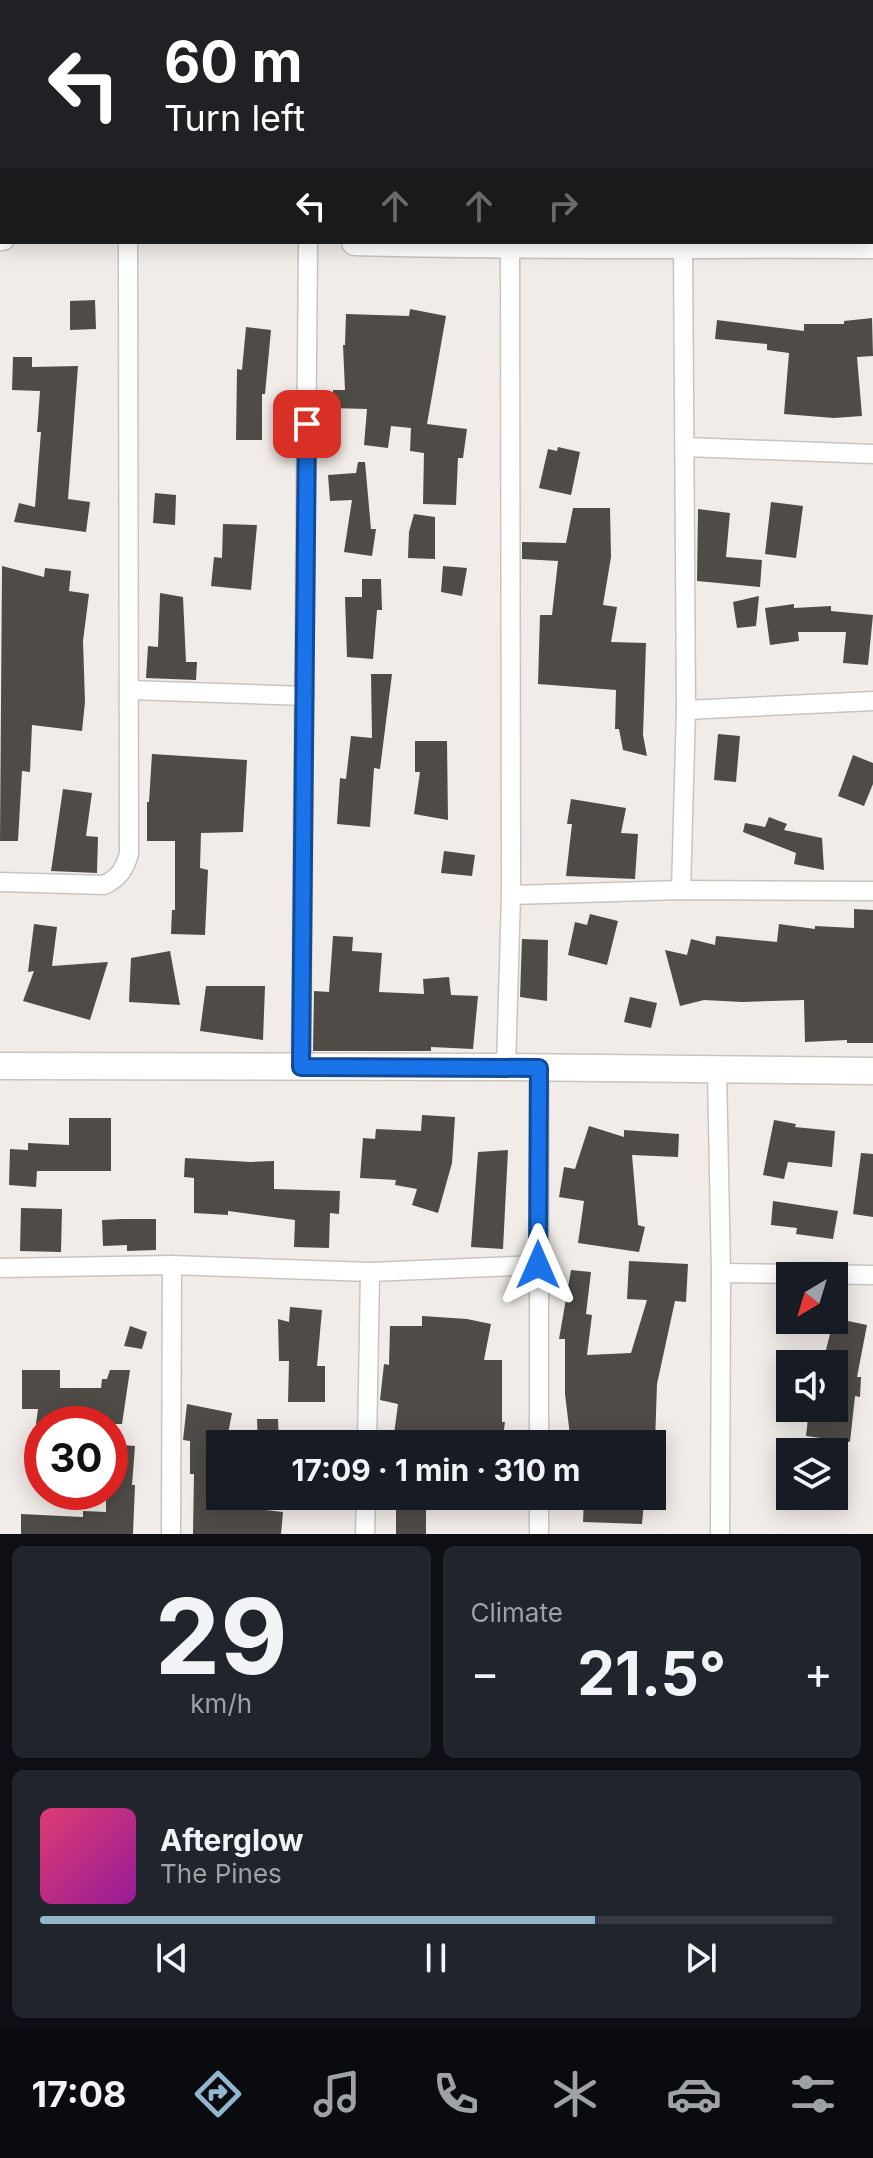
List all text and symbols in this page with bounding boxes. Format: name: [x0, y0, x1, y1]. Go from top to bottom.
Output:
text: 60 m: [164, 28, 303, 96]
icon: left: [32, 32, 136, 136]
text: Turn left: [164, 96, 305, 140]
icon: left: [289, 184, 333, 228]
icon: ahead: [373, 184, 417, 228]
icon: ahead: [457, 184, 501, 228]
icon: right: [541, 184, 585, 228]
pin: [273, 390, 341, 458]
icon: arrive: [285, 402, 329, 446]
position arrow: [496, 1223, 580, 1307]
north arrow: [776, 1262, 848, 1334]
map controls: [776, 1262, 848, 1510]
button: sound: [776, 1350, 848, 1422]
speed limit sign: 30: [24, 1406, 128, 1510]
button: layers: [776, 1438, 848, 1510]
text: 17:09 · 1 min · 310 m: [292, 1452, 580, 1488]
text: 29: [155, 1573, 288, 1699]
text: Climate: [471, 1597, 563, 1628]
text: 21.5°: [577, 1637, 726, 1709]
text: −: [471, 1646, 500, 1700]
text: +: [804, 1646, 833, 1700]
text: km/h: [190, 1688, 252, 1719]
text: Afterglow: [160, 1822, 304, 1858]
text: The Pines: [160, 1858, 282, 1889]
icon: previous: [150, 1936, 194, 1980]
icon: pause: [414, 1936, 458, 1980]
icon: next: [679, 1936, 723, 1980]
icon: directions: [190, 2066, 246, 2122]
icon: music: [309, 2066, 365, 2122]
icon: phone: [428, 2066, 484, 2122]
icon: climate: [547, 2066, 603, 2122]
icon: car: [666, 2066, 722, 2122]
icon: filters: [785, 2066, 841, 2122]
text: 17:08: [32, 2072, 127, 2116]

